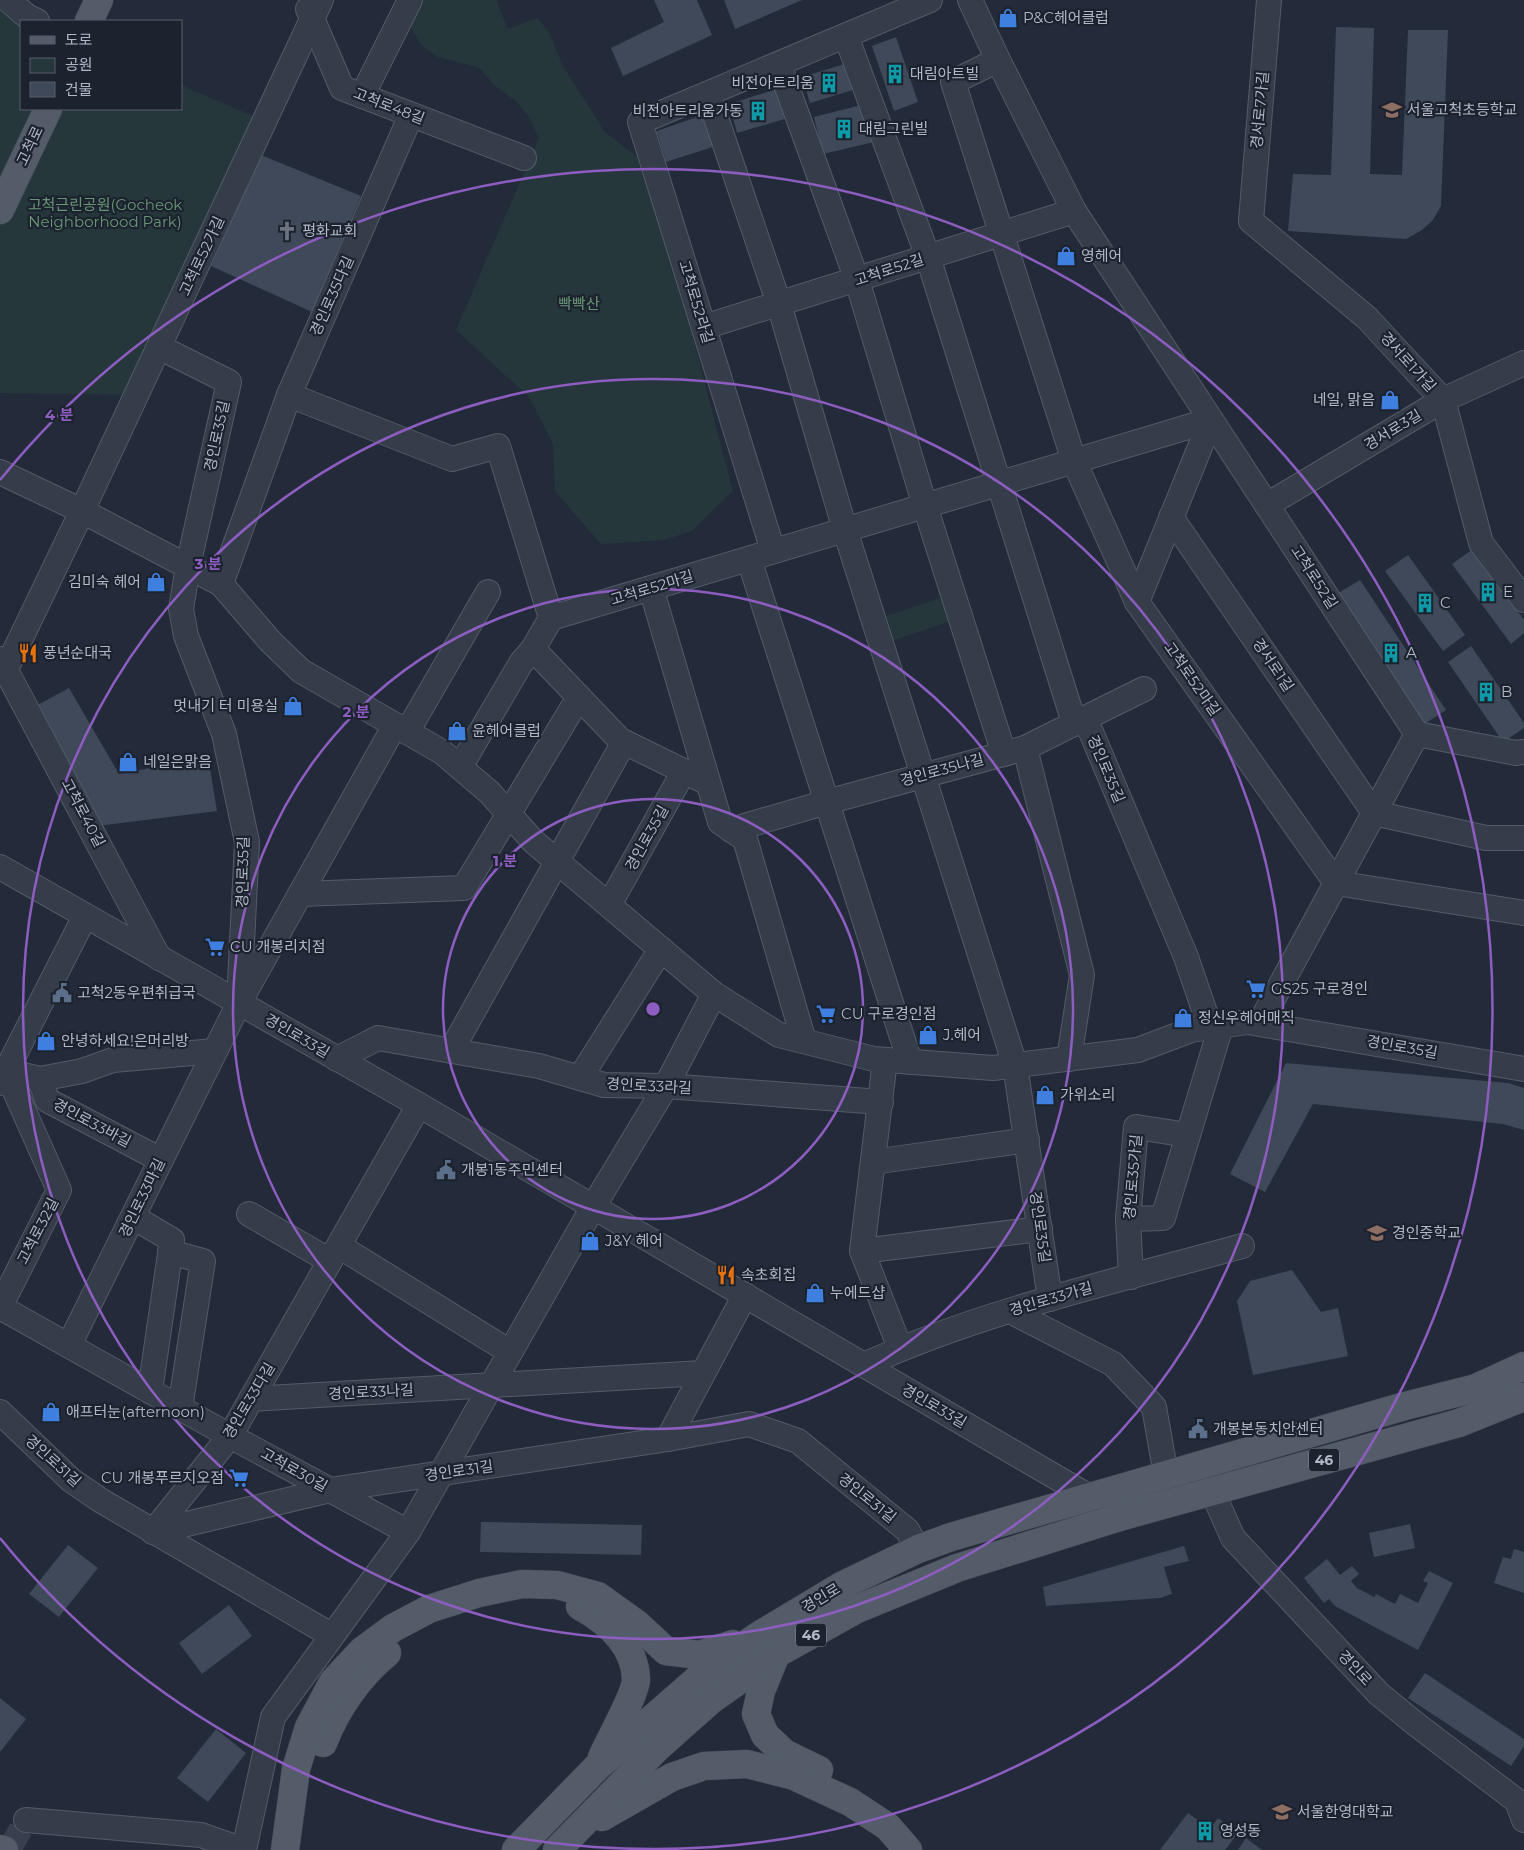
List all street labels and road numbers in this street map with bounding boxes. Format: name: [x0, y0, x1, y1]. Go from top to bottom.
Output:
street label: 경서로7가길: [1247, 70, 1272, 150]
street label: 고척로48길: [351, 83, 428, 128]
street label: 고척로: [12, 123, 47, 169]
street label: 고척로52가길: [175, 213, 228, 299]
street label: 고척로52길: [852, 249, 926, 290]
street label: 경인로35다길: [305, 253, 358, 339]
street label: 고척로52라길: [675, 258, 718, 346]
street label: 경서로1가길: [1376, 328, 1440, 396]
street label: 경인로35길: [200, 399, 233, 473]
street label: 경서로3길: [1361, 405, 1425, 454]
street label: 고척로52길: [1287, 541, 1342, 612]
street label: 고척로52마길: [608, 566, 696, 609]
street label: 경서로1길: [1249, 634, 1298, 695]
street label: 고척로52마길: [1160, 638, 1225, 719]
street label: 경인로35길: [1084, 732, 1129, 806]
street label: 경인로35나길: [898, 749, 986, 790]
street label: 고척로40길: [57, 775, 109, 850]
street label: 경인로35길: [621, 802, 672, 874]
street label: 경인로35길: [232, 836, 253, 908]
street label: 경인로33길: [261, 1009, 333, 1062]
street label: 경인로35길: [1365, 1031, 1439, 1062]
street label: 경인로33라길: [606, 1074, 692, 1097]
street label: 경인로33바길: [50, 1094, 135, 1151]
street label: 경인로35가길: [1119, 1133, 1146, 1221]
street label: 경인로33마길: [114, 1155, 169, 1241]
street label: 경인로35길: [1026, 1190, 1055, 1264]
street label: 고척로32길: [13, 1194, 62, 1267]
street label: 경인로33가길: [1007, 1278, 1095, 1319]
street label: 경인로33다길: [218, 1359, 279, 1442]
street label: 경인로33길: [898, 1379, 970, 1432]
street label: 경인로33나길: [328, 1380, 414, 1403]
street label: 경인로31길: [21, 1430, 85, 1491]
street label: 고척로30길: [257, 1443, 331, 1496]
road number: 46: [1309, 1448, 1339, 1472]
street label: 경인로31길: [423, 1456, 494, 1485]
street label: 경인로31길: [834, 1468, 900, 1527]
street label: 경인로: [798, 1579, 843, 1616]
road number: 46: [796, 1624, 826, 1646]
street label: 경인로: [1334, 1646, 1376, 1689]

